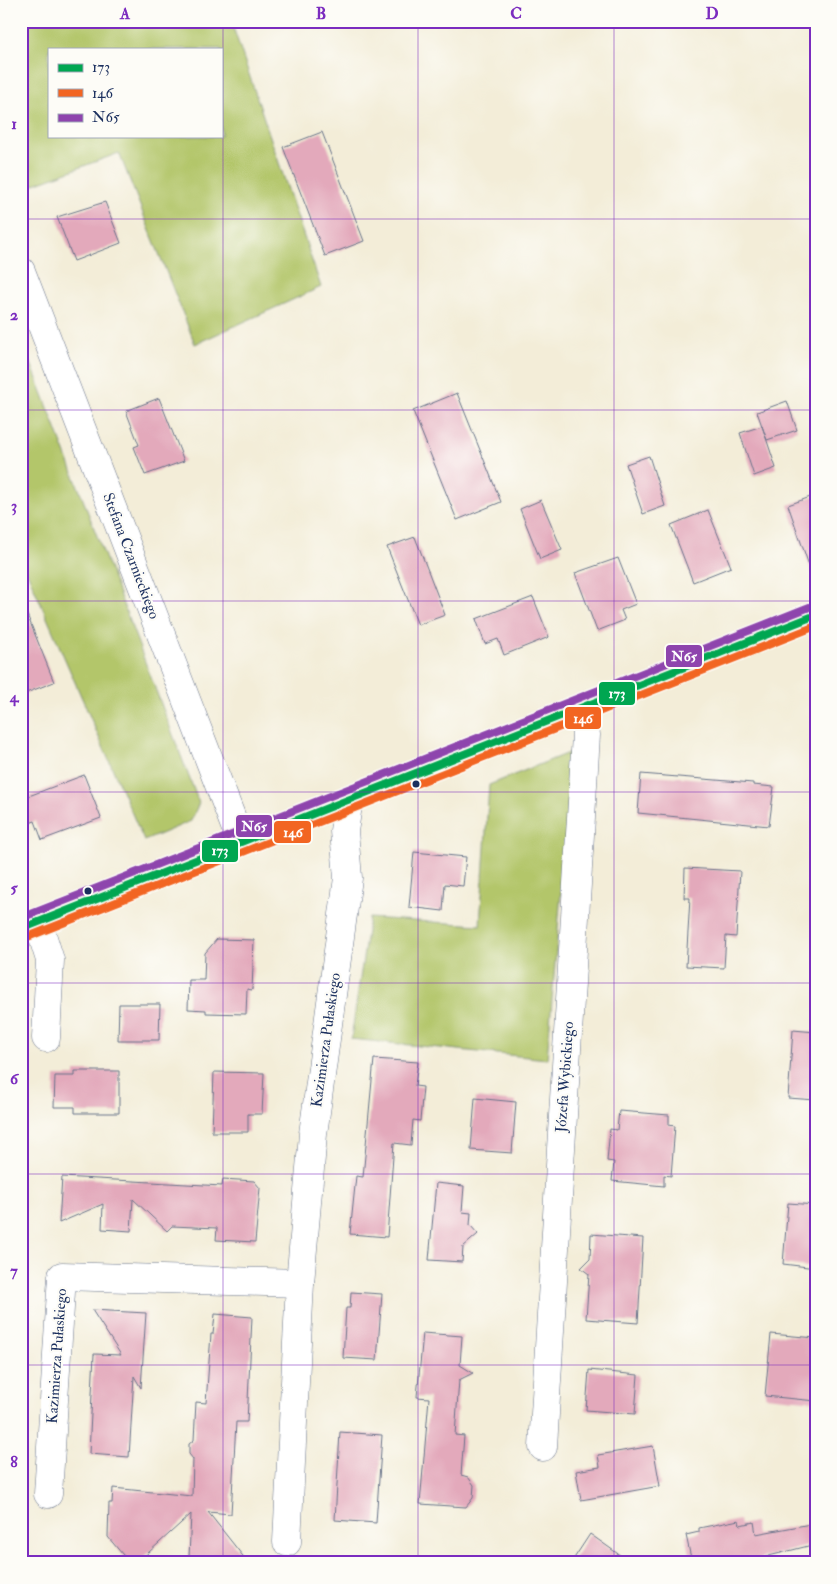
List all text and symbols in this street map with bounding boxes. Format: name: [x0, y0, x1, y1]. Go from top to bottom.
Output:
text: A: [119, 4, 131, 24]
text: B: [316, 4, 326, 24]
text: C: [510, 4, 522, 24]
text: D: [705, 4, 719, 24]
legend: [48, 48, 222, 138]
text: 173: [92, 58, 110, 77]
text: 146: [92, 84, 114, 103]
text: N65: [92, 108, 120, 127]
text: 1: [11, 114, 17, 134]
text: 2: [10, 305, 18, 325]
street label: Stefana Czarnieckiego: [98, 490, 164, 622]
text: 3: [11, 496, 17, 516]
line badge: N65: [665, 644, 703, 668]
text: N65: [670, 648, 698, 665]
line badge: 173: [598, 681, 636, 706]
text: 173: [609, 685, 625, 702]
text: 4: [9, 687, 20, 707]
line badge: 146: [564, 706, 602, 730]
text: 146: [573, 710, 594, 727]
unlabelled marker: [411, 779, 421, 789]
line badge: N65: [235, 814, 273, 838]
text: N65: [240, 818, 268, 835]
line badge: 146: [273, 820, 312, 844]
text: 146: [283, 824, 304, 841]
line badge: 173: [201, 839, 239, 863]
text: 173: [212, 842, 228, 859]
text: 5: [10, 878, 18, 898]
unlabelled marker: [83, 886, 93, 896]
street label: Kazimierza Pułaskiego: [307, 972, 345, 1108]
street label: Józefa Wybickiego: [552, 1021, 579, 1134]
text: 6: [10, 1069, 20, 1089]
text: 7: [10, 1261, 18, 1281]
street label: Kazimierza Pułaskiego: [43, 1288, 71, 1424]
text: 8: [10, 1452, 18, 1472]

